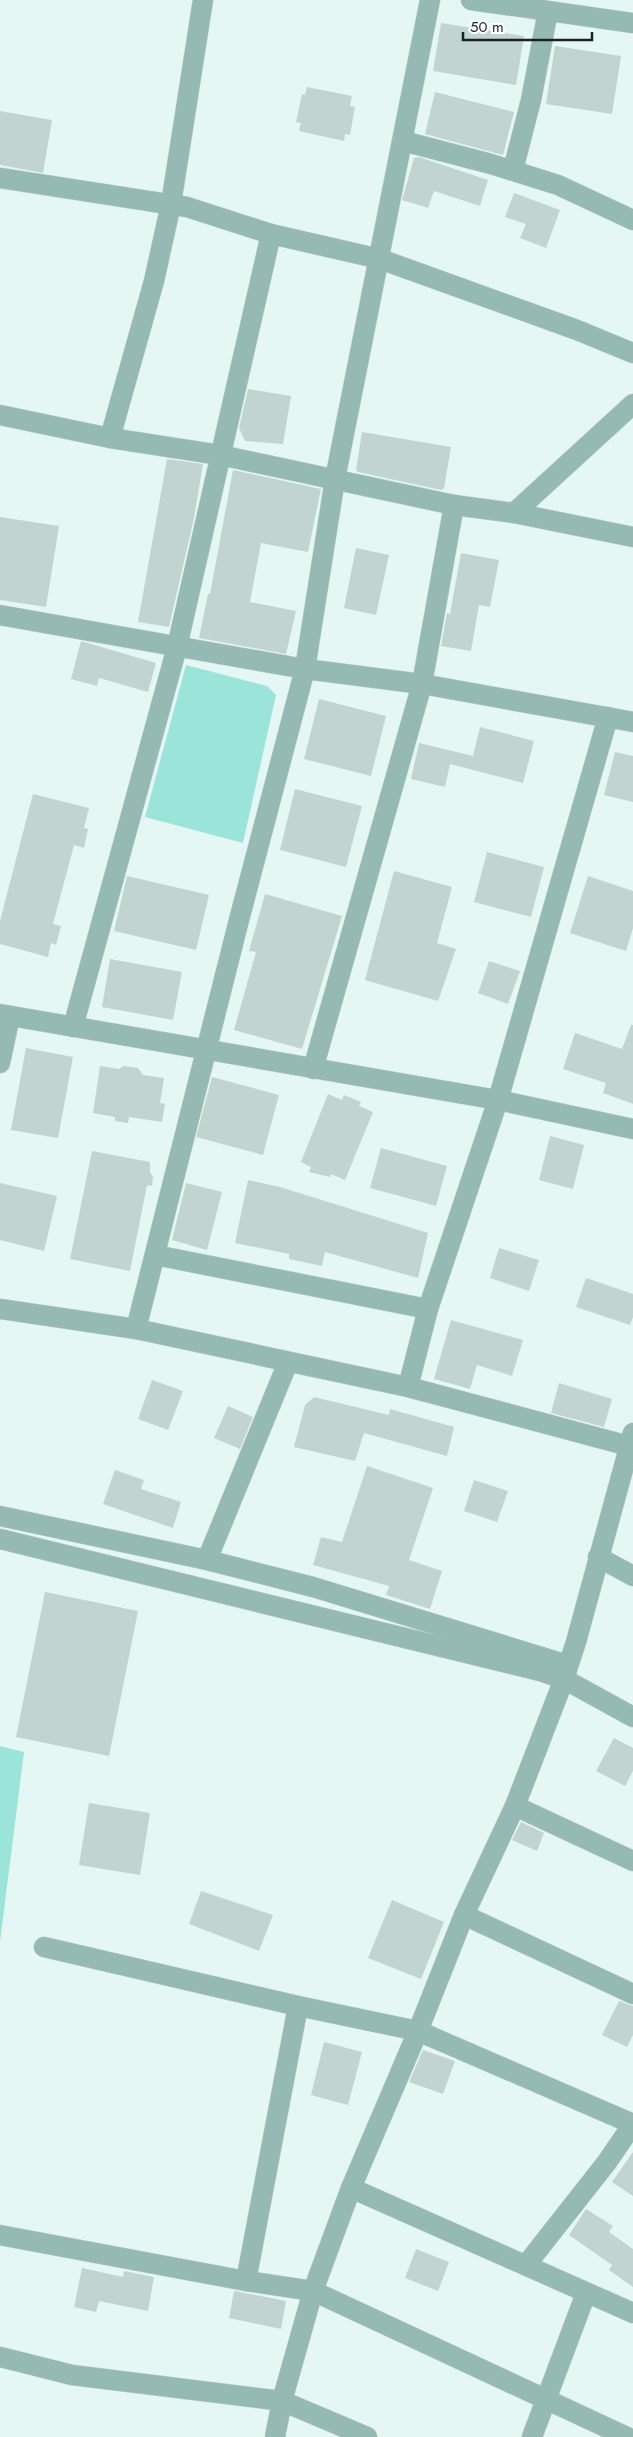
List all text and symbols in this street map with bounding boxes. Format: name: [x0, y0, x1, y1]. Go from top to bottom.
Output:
scale bar: [463, 10, 592, 42]
text: 50 m: [470, 16, 504, 38]

